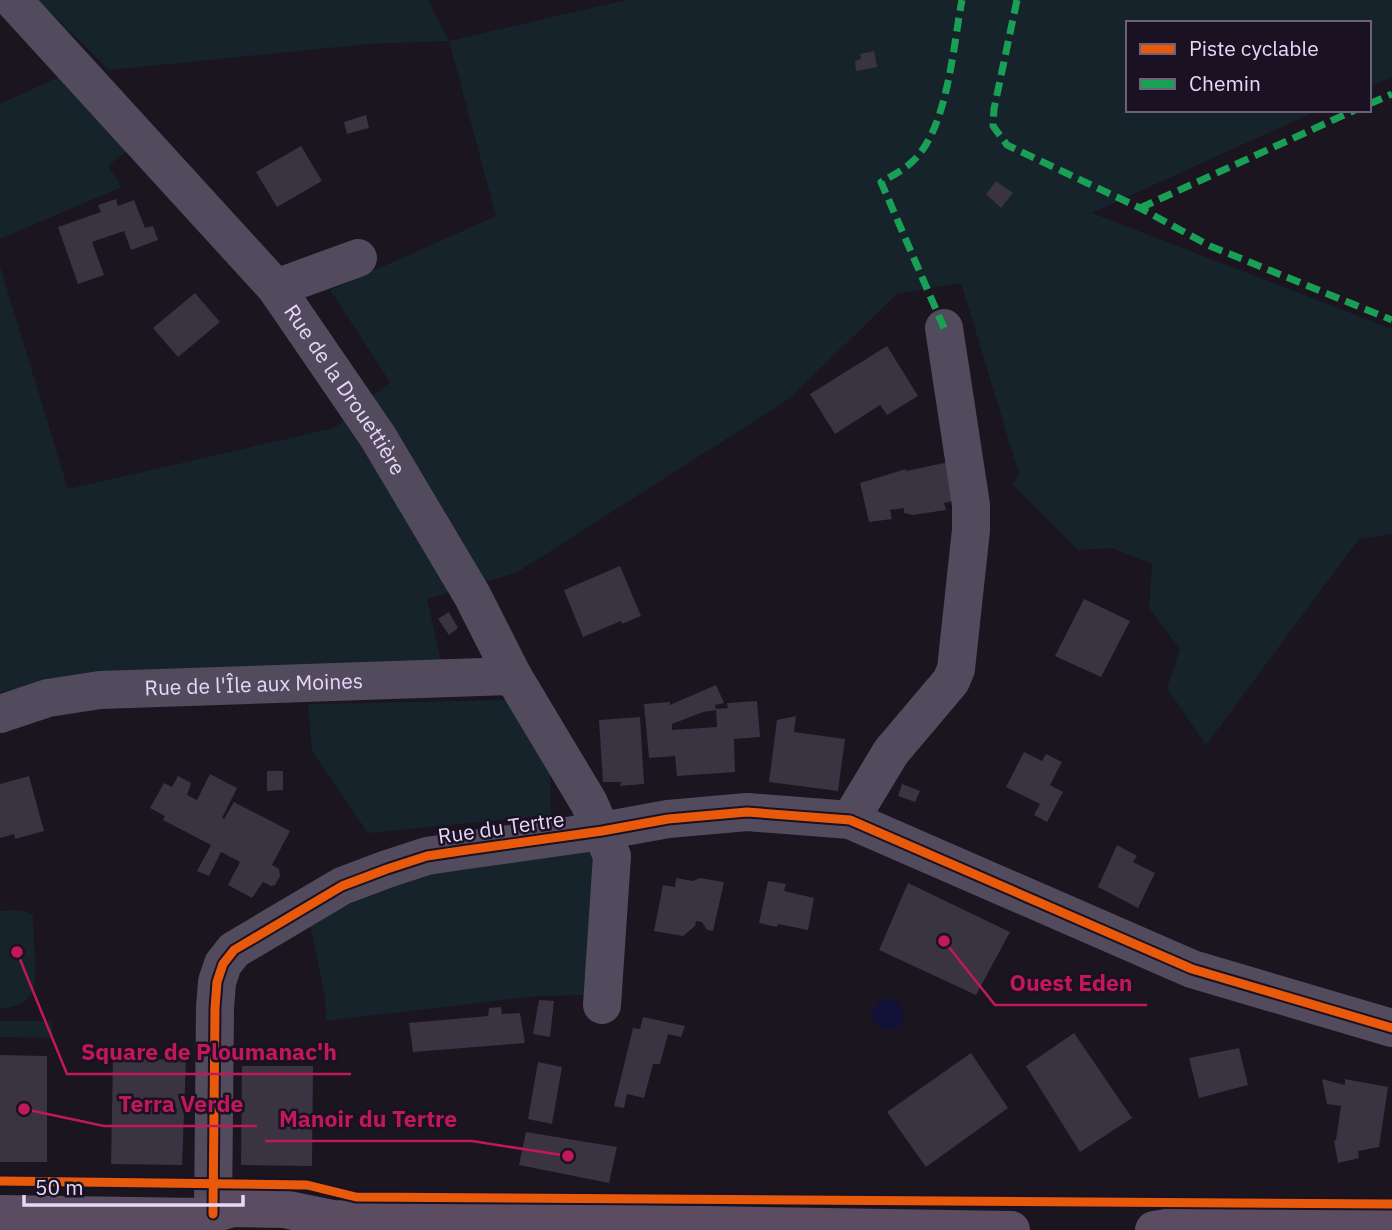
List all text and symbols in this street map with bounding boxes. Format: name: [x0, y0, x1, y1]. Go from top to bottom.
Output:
legend: [1126, 21, 1371, 112]
text: Piste cyclable: [1189, 34, 1319, 62]
text: Chemin: [1189, 69, 1261, 97]
street label: Rue de la Drouettière: [278, 299, 413, 480]
street label: Rue de l'Île aux Moines: [144, 666, 363, 701]
street label: Rue du Tertre: [436, 804, 566, 850]
callout: Ouest Eden: [995, 961, 1147, 1005]
text: Ouest Eden: [1009, 967, 1133, 997]
callout: Square de Ploumanac'h: [67, 1030, 351, 1074]
text: Square de Ploumanac'h: [81, 1036, 337, 1066]
callout: Terra Verde: [104, 1082, 257, 1126]
text: Terra Verde: [119, 1088, 243, 1118]
callout: Manoir du Tertre: [265, 1097, 472, 1141]
text: Manoir du Tertre: [279, 1103, 457, 1133]
scale bar: [24, 1164, 243, 1208]
text: 50 m: [35, 1173, 84, 1201]

